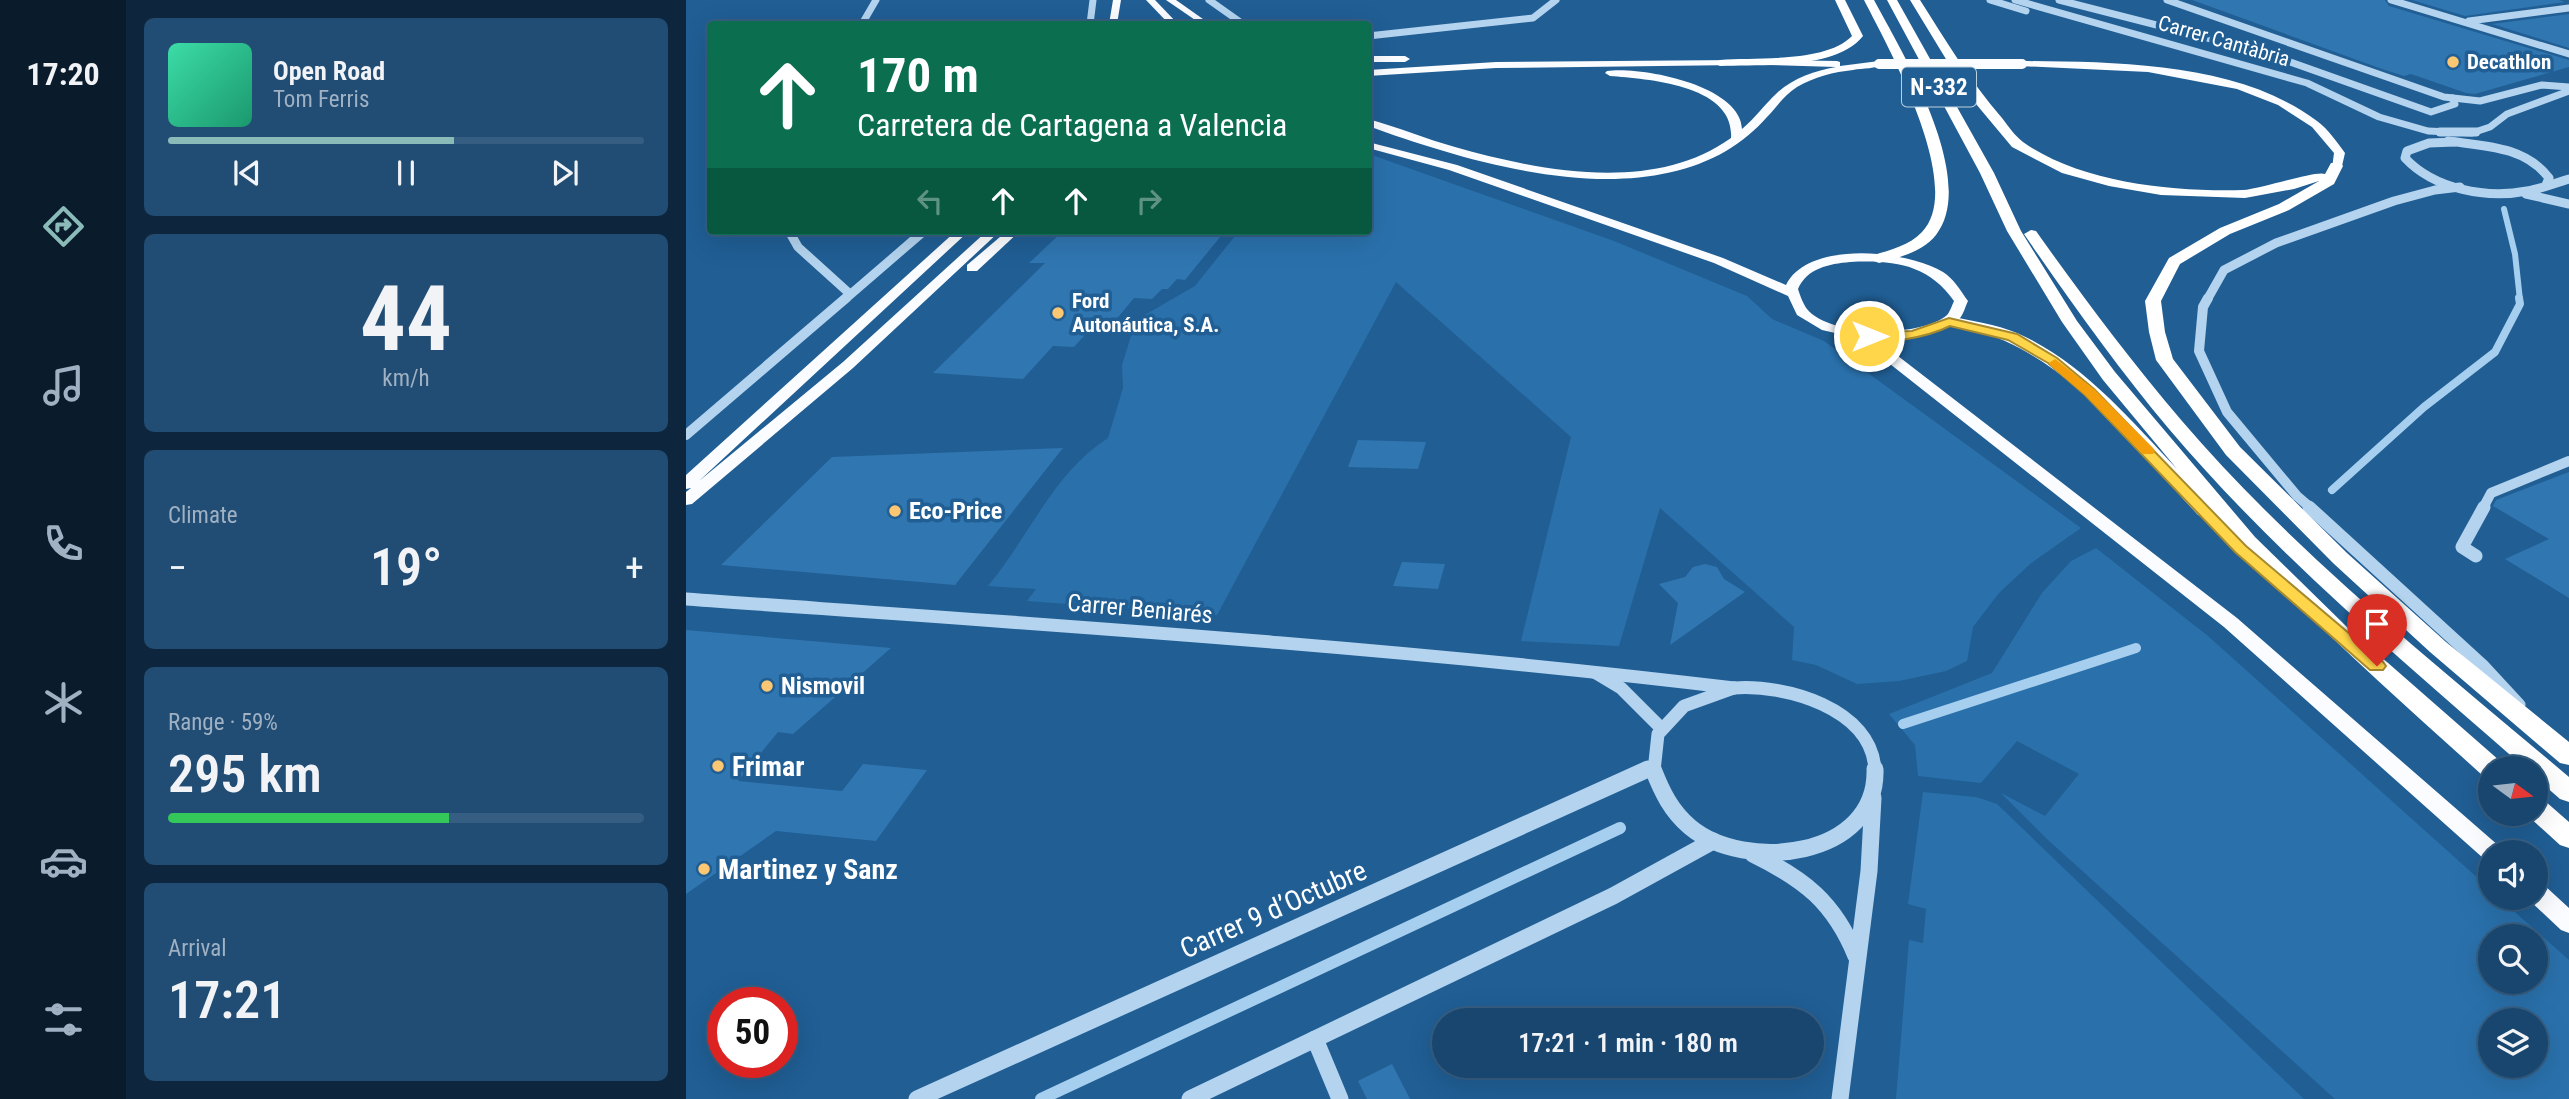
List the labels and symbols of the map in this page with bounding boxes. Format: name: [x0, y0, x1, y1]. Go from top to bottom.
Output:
street label: Carrer Cantàbria: [2155, 11, 2293, 71]
place label: Decathlon: [2467, 50, 2551, 74]
marker: Decathlon: [2445, 54, 2461, 70]
road number: N-332: [1902, 68, 1976, 106]
place label: Ford Autonáutica, S.A.: [1072, 289, 1219, 337]
position arrow: [1832, 299, 1906, 373]
marker: Ford Autonáutica, S.A.: [1050, 305, 1066, 321]
place label: Eco-Price: [909, 497, 1002, 525]
marker: Eco-Price: [887, 503, 903, 519]
street label: Carrer Beniarés: [1066, 589, 1214, 629]
pin: [2347, 594, 2407, 666]
place label: Nismovil: [781, 672, 865, 700]
marker: Nismovil: [759, 678, 775, 694]
place label: Frimar: [732, 750, 805, 783]
north arrow: [2478, 756, 2548, 826]
marker: Frimar: [710, 758, 726, 774]
place label: Martinez y Sanz: [718, 853, 898, 886]
street label: Carrer 9 d’Octubre: [1175, 854, 1372, 965]
marker: Martinez y Sanz: [696, 861, 712, 877]
speed limit sign: 50: [707, 987, 798, 1078]

